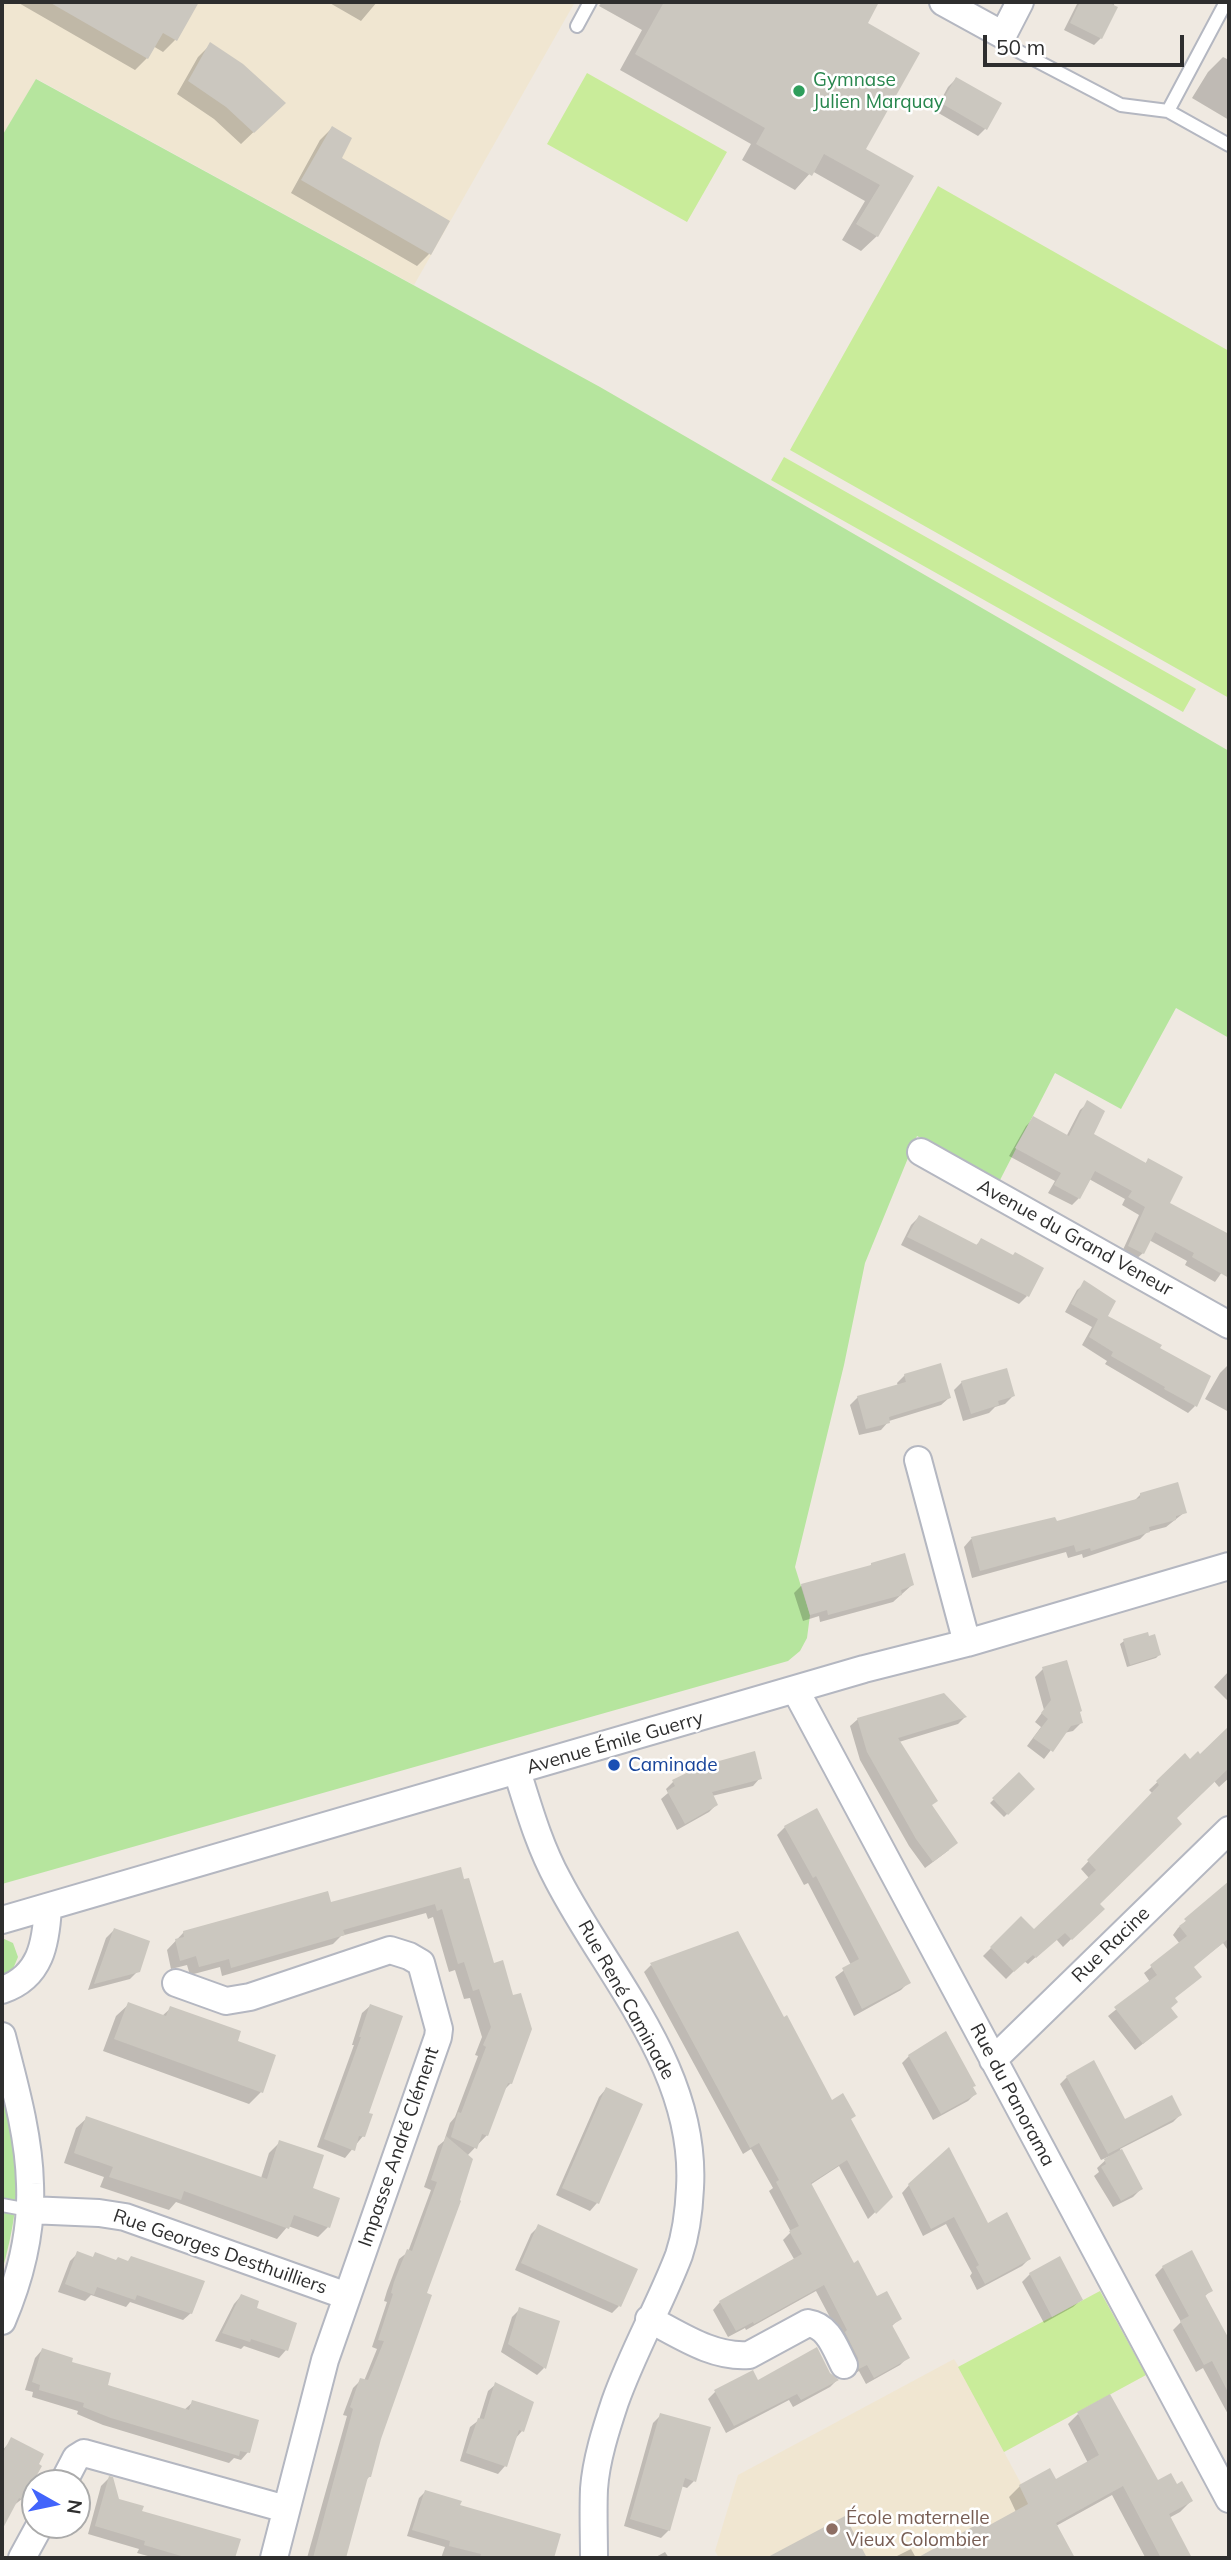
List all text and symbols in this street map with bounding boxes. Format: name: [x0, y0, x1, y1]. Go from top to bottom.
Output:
scale bar: [986, 21, 1187, 65]
text: 50 m: [996, 34, 1045, 60]
place label: Gymnase Julien Marquay: [813, 69, 944, 113]
marker: Gymnase Julien Marquay: [791, 83, 807, 99]
street label: Avenue du Grand Veneur: [973, 1175, 1177, 1301]
street label: Avenue Émile Guerry: [524, 1707, 706, 1779]
place label: Caminade: [628, 1754, 718, 1776]
marker: Caminade: [606, 1757, 622, 1773]
street label: Rue Racine: [1067, 1902, 1155, 1988]
street label: Rue René Caminade: [573, 1916, 679, 2084]
street label: Rue du Panorama: [965, 2020, 1059, 2170]
street label: Impasse André Clément: [354, 2044, 444, 2250]
street label: Rue Georges Desthuilliers: [110, 2205, 330, 2299]
north arrow: [21, 2469, 91, 2539]
text: N: [62, 2498, 88, 2516]
place label: École maternelle Vieux Colombier: [846, 2507, 990, 2551]
marker: École maternelle Vieux Colombier: [824, 2521, 840, 2537]

